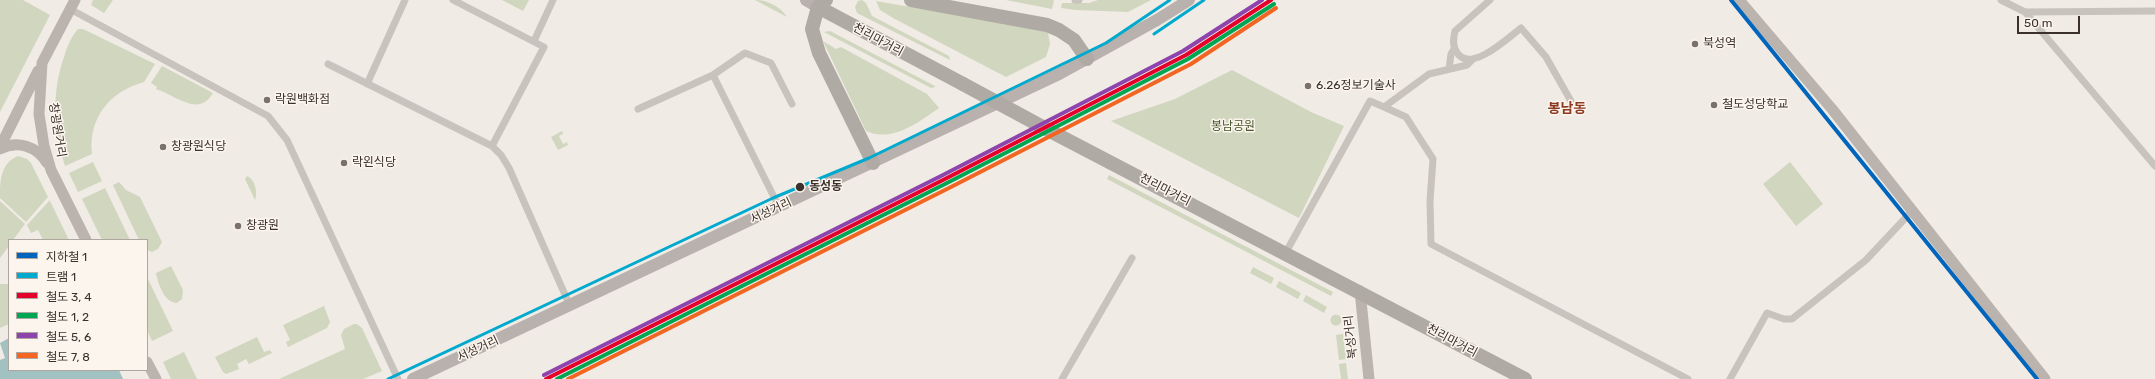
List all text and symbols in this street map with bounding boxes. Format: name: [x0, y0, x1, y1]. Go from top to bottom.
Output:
scale bar: [2019, 8, 2082, 34]
text: 50 m: [2024, 16, 2052, 30]
street label: 천리마거리: [850, 21, 906, 59]
place label: 북성역: [1703, 37, 1736, 51]
marker: 북성역: [1690, 39, 1700, 49]
place label: 6.26정보기술사: [1316, 79, 1396, 93]
marker: 6.26정보기술사: [1303, 81, 1313, 91]
place label: 락원백화점: [275, 93, 330, 107]
marker: 락원백화점: [262, 95, 272, 105]
place label: 철도성당학교: [1722, 98, 1788, 112]
marker: 철도성당학교: [1709, 100, 1719, 110]
district label: 봉남동: [1548, 101, 1586, 117]
street label: 창광원거리: [46, 102, 68, 158]
park label: 봉남공원: [1211, 120, 1255, 134]
place label: 창광원식당: [171, 140, 226, 154]
marker: 창광원식당: [158, 142, 168, 152]
place label: 락왼식당: [352, 156, 396, 170]
marker: 락왼식당: [339, 158, 349, 168]
street label: 천리마거리: [1137, 171, 1193, 209]
place label: 동성동: [809, 180, 842, 194]
marker: 동성동: [794, 181, 806, 193]
street label: 서성거리: [748, 195, 794, 227]
place label: 창광원: [246, 219, 279, 233]
marker: 창광원: [233, 221, 243, 231]
legend: [8, 239, 148, 371]
text: 지하철 1: [46, 250, 87, 264]
text: 트램 1: [46, 270, 76, 284]
text: 철도 3, 4: [46, 290, 92, 304]
text: 철도 1, 2: [46, 310, 89, 324]
street label: 북성거리: [1342, 314, 1360, 360]
street label: 천리마거리: [1424, 322, 1480, 360]
text: 철도 5, 6: [46, 330, 91, 344]
street label: 서성거리: [455, 333, 501, 365]
text: 철도 7, 8: [46, 350, 90, 364]

